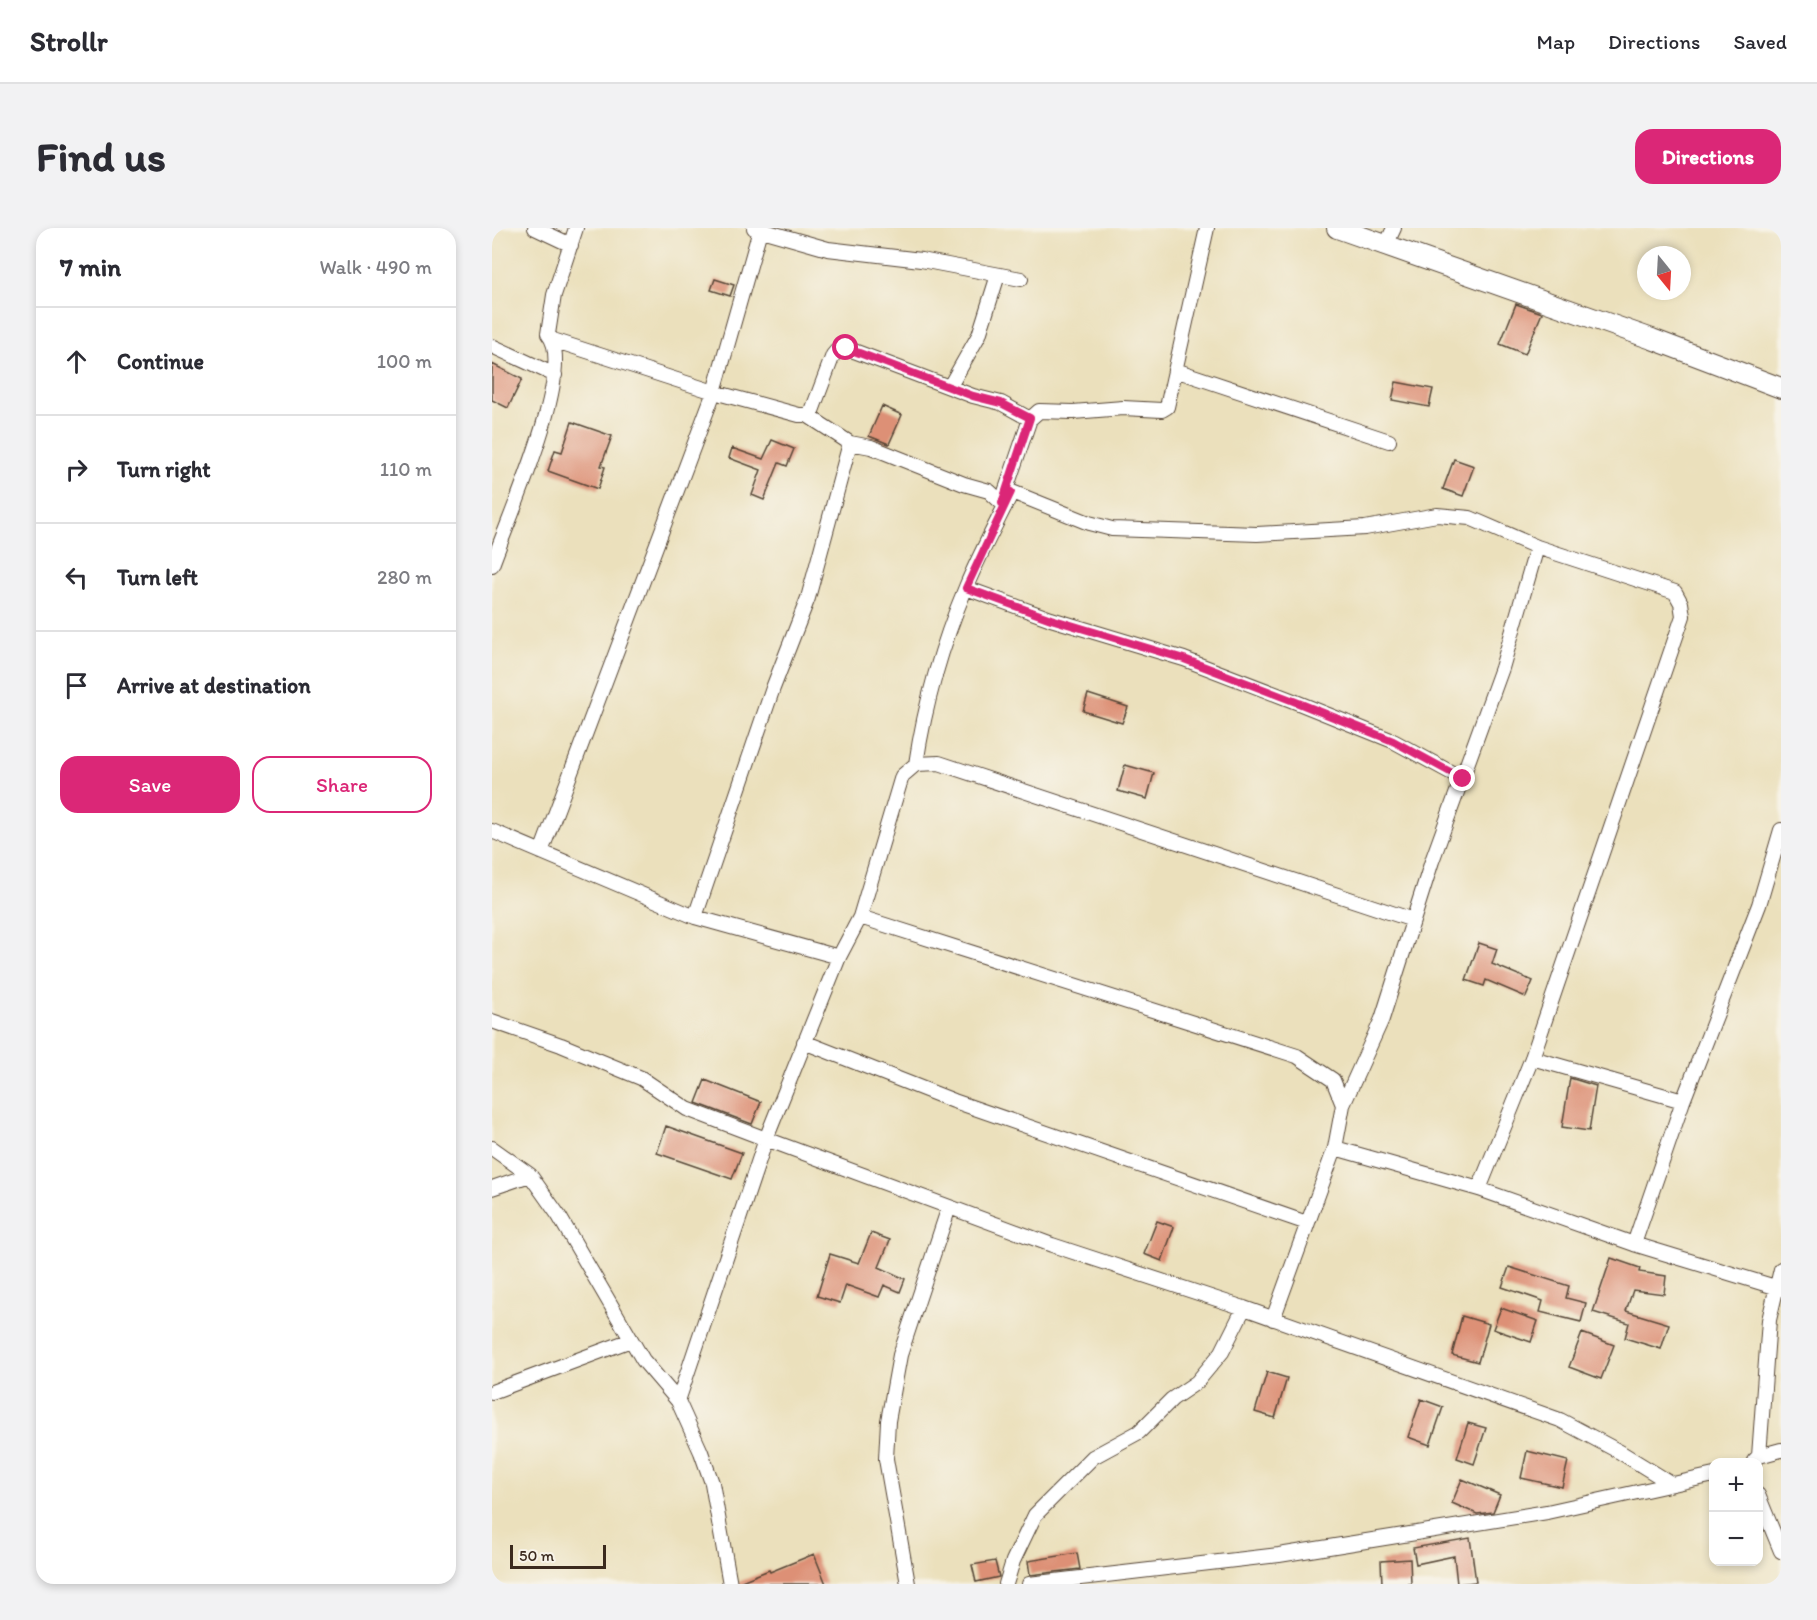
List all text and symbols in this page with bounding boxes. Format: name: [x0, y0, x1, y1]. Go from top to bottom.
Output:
text: Strollr: [30, 24, 108, 58]
text: Map: [1537, 29, 1575, 54]
text: Directions: [1608, 29, 1700, 54]
text: Saved: [1733, 29, 1787, 54]
button: Directions: [1635, 129, 1781, 184]
text: Find us: [36, 131, 166, 182]
north arrow: [1637, 246, 1691, 300]
text: 7 min: [60, 251, 121, 283]
text: Walk · 490 m: [319, 255, 432, 279]
route start: [832, 334, 858, 360]
icon: ahead: [60, 345, 93, 378]
text: Continue: [117, 348, 204, 375]
text: 100 m: [377, 349, 432, 373]
icon: right: [60, 453, 93, 486]
text: Turn right: [117, 456, 211, 483]
text: 110 m: [380, 457, 432, 481]
icon: left: [60, 561, 93, 594]
text: Turn left: [117, 564, 198, 591]
text: 280 m: [377, 565, 432, 589]
icon: arrive: [60, 669, 93, 702]
text: Arrive at destination: [117, 672, 311, 699]
button: Save: [60, 756, 240, 813]
button: Share: [252, 756, 432, 813]
route end: [1449, 765, 1475, 791]
map controls: [1709, 1458, 1763, 1566]
button: +: [1709, 1458, 1763, 1512]
button: −: [1709, 1512, 1763, 1566]
scale bar: [510, 1542, 606, 1570]
text: 50 m: [519, 1546, 554, 1565]

